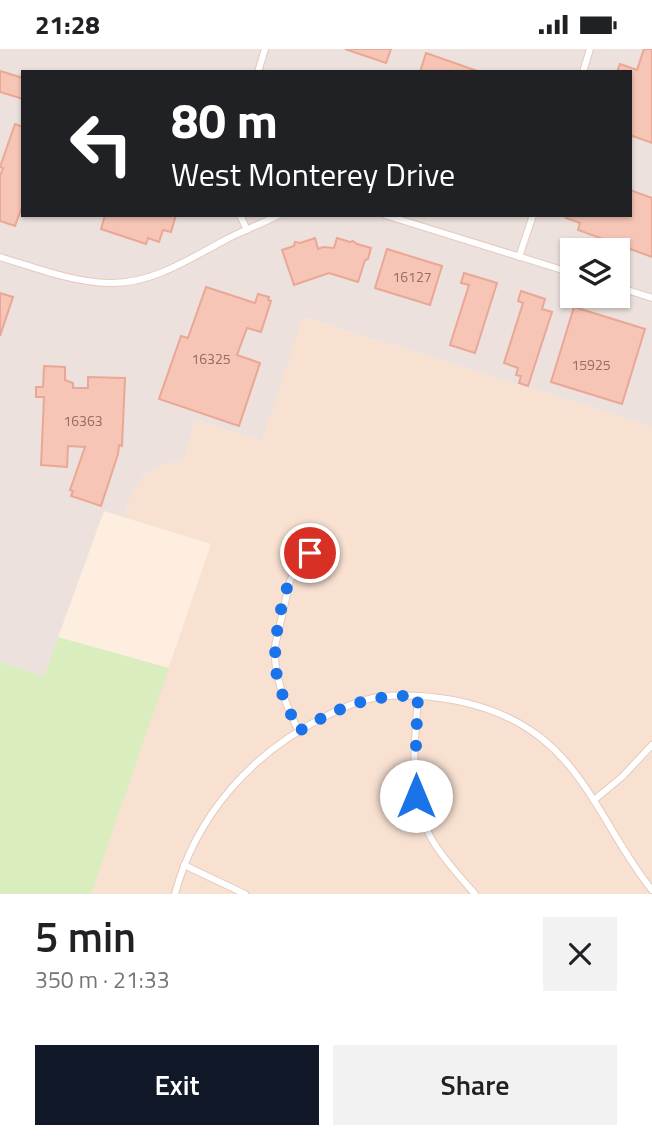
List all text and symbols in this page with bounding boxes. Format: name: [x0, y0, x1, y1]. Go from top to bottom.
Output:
text: 21:28: [35, 5, 100, 44]
text: 80 m: [171, 82, 278, 157]
icon: left: [56, 98, 147, 189]
text: West Monterey Drive: [171, 150, 455, 198]
map controls: [560, 238, 630, 308]
button: layers: [560, 238, 630, 308]
house number: 16127: [392, 266, 432, 287]
house number: 16325: [191, 348, 231, 369]
house number: 15925: [571, 354, 611, 375]
house number: 16363: [63, 410, 103, 431]
pin: [280, 523, 340, 583]
icon: arrive: [291, 534, 329, 572]
position arrow: [379, 759, 453, 833]
text: 5 min: [35, 904, 136, 968]
button: close: [543, 917, 617, 991]
text: 350 m · 21:33: [35, 962, 170, 997]
button: Exit: [35, 1045, 319, 1125]
button: Share: [333, 1045, 617, 1125]

